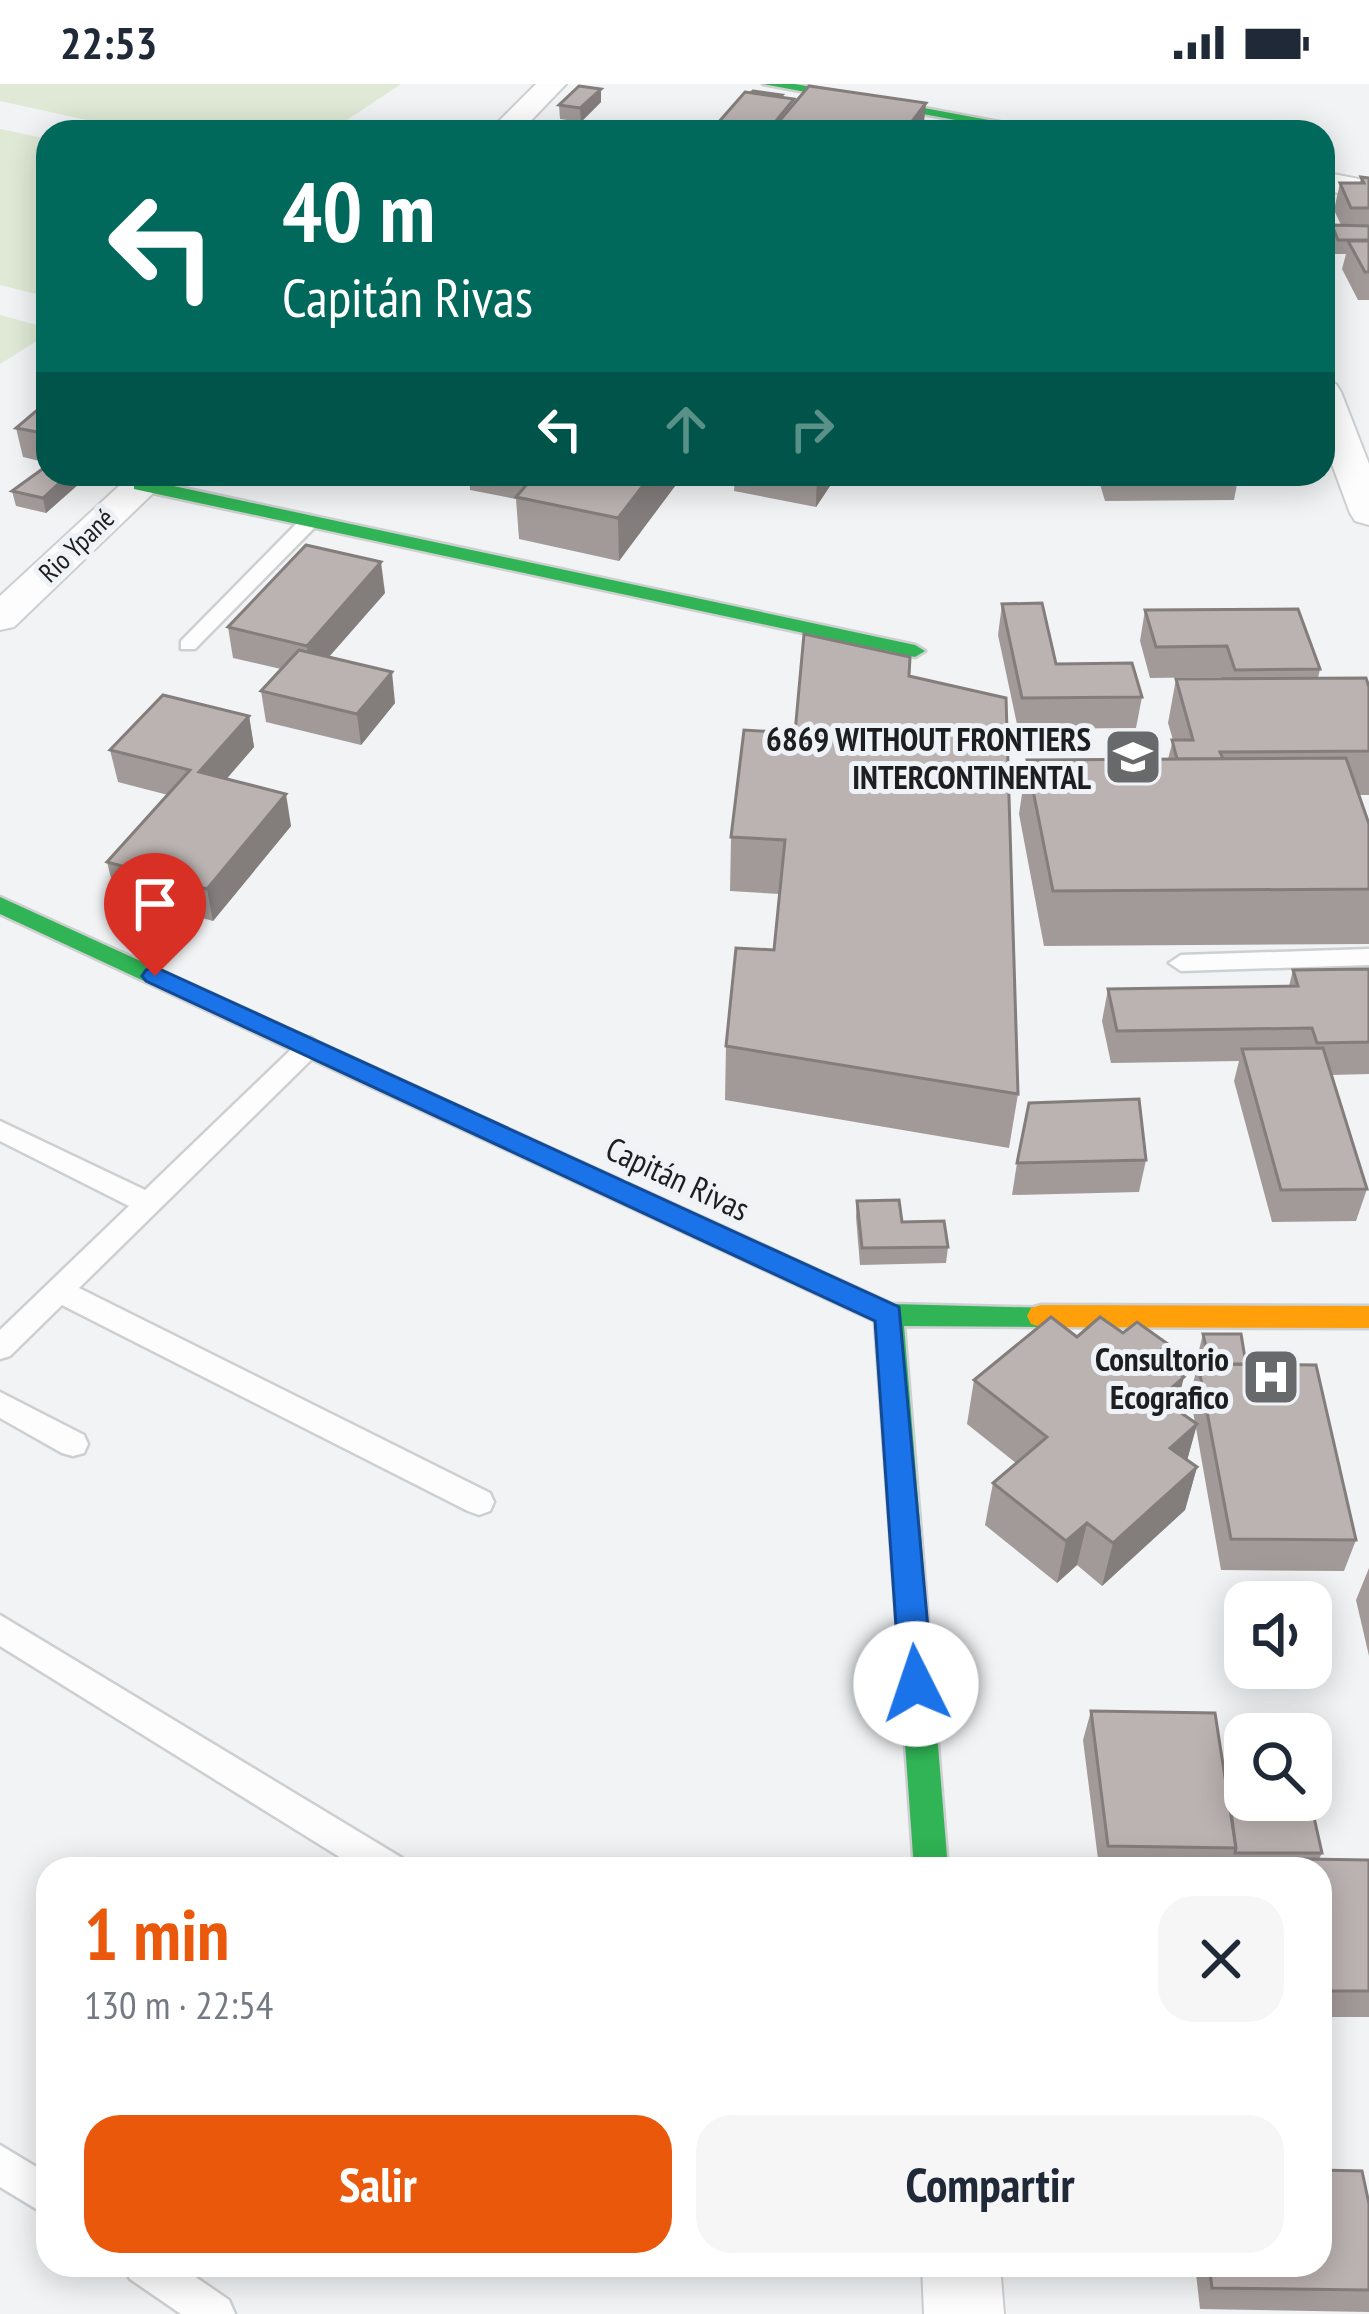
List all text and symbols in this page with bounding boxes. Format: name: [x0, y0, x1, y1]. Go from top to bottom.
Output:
text: 22:53: [60, 13, 157, 71]
text: 40 m: [282, 156, 435, 265]
icon: left: [84, 168, 240, 324]
text: Capitán Rivas: [282, 262, 533, 332]
icon: left: [527, 396, 593, 462]
icon: ahead: [653, 396, 719, 462]
icon: right: [779, 396, 845, 462]
street label: Rio Ypané: [31, 501, 121, 589]
place label: 6869 WITHOUT FRONTIERS INTERCONTINENTAL: [766, 717, 1091, 798]
school or university icon: 6869 WITHOUT FRONTIERS INTERCONTINENTAL: [1102, 726, 1164, 788]
pin: [104, 853, 206, 976]
icon: arrive: [122, 871, 188, 937]
street label: Capitán Rivas: [599, 1126, 757, 1230]
place label: Consultorio Ecografico: [1095, 1337, 1229, 1418]
hospital icon: Consultorio Ecografico: [1240, 1346, 1302, 1408]
map controls: [1224, 1581, 1332, 1821]
button: sound: [1224, 1581, 1332, 1689]
position arrow: [853, 1621, 979, 1747]
button: search: [1224, 1713, 1332, 1821]
text: 1 min: [84, 1887, 229, 1980]
button: close: [1158, 1896, 1284, 2022]
text: 130 m · 22:54: [84, 1979, 273, 2030]
button: Salir: [84, 2115, 672, 2253]
button: Compartir: [696, 2115, 1284, 2253]

